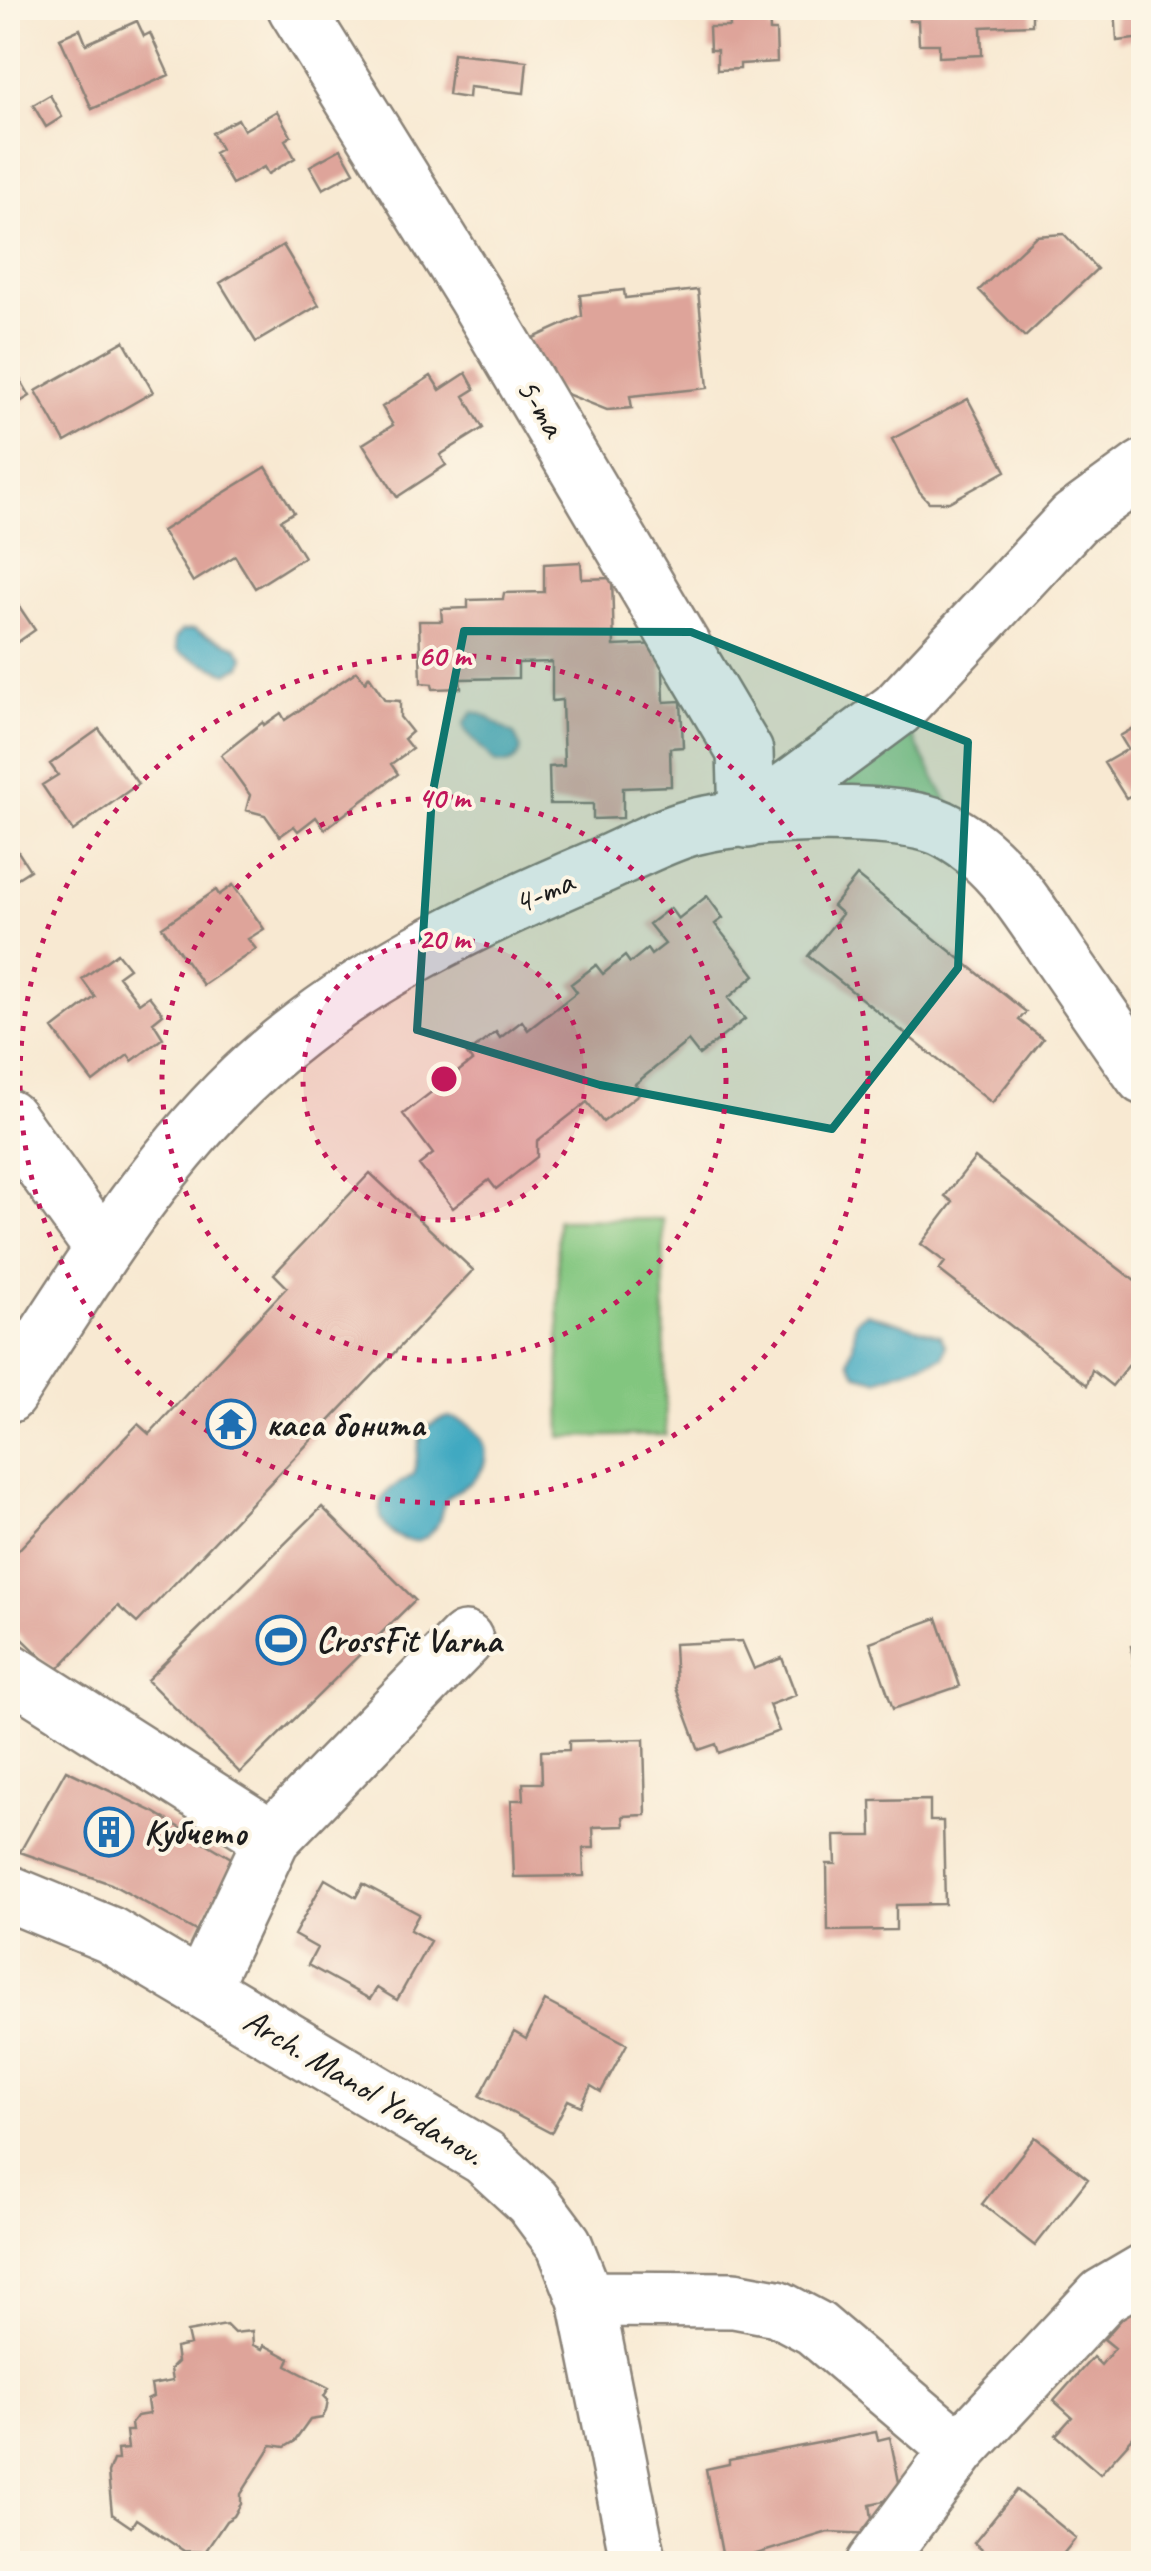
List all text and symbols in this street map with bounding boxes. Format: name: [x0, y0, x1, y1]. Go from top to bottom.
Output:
street label: 5-та: [506, 369, 577, 447]
text: 60 m: [418, 637, 473, 675]
text: 40 m: [418, 779, 473, 817]
street label: 4-та: [506, 858, 583, 925]
text: 20 m: [418, 920, 473, 958]
centre of rings: [426, 1061, 462, 1097]
temple icon: каса бонита: [205, 1398, 257, 1450]
place label: каса бонита: [266, 1402, 427, 1447]
sports icon: CrossFit Varna: [255, 1614, 307, 1666]
place label: CrossFit Varna: [316, 1618, 505, 1663]
building icon: Кубчето: [83, 1806, 135, 1858]
place label: Кубчето: [144, 1810, 249, 1855]
street label: Arch. Manol Yordanov.: [236, 1998, 492, 2177]

